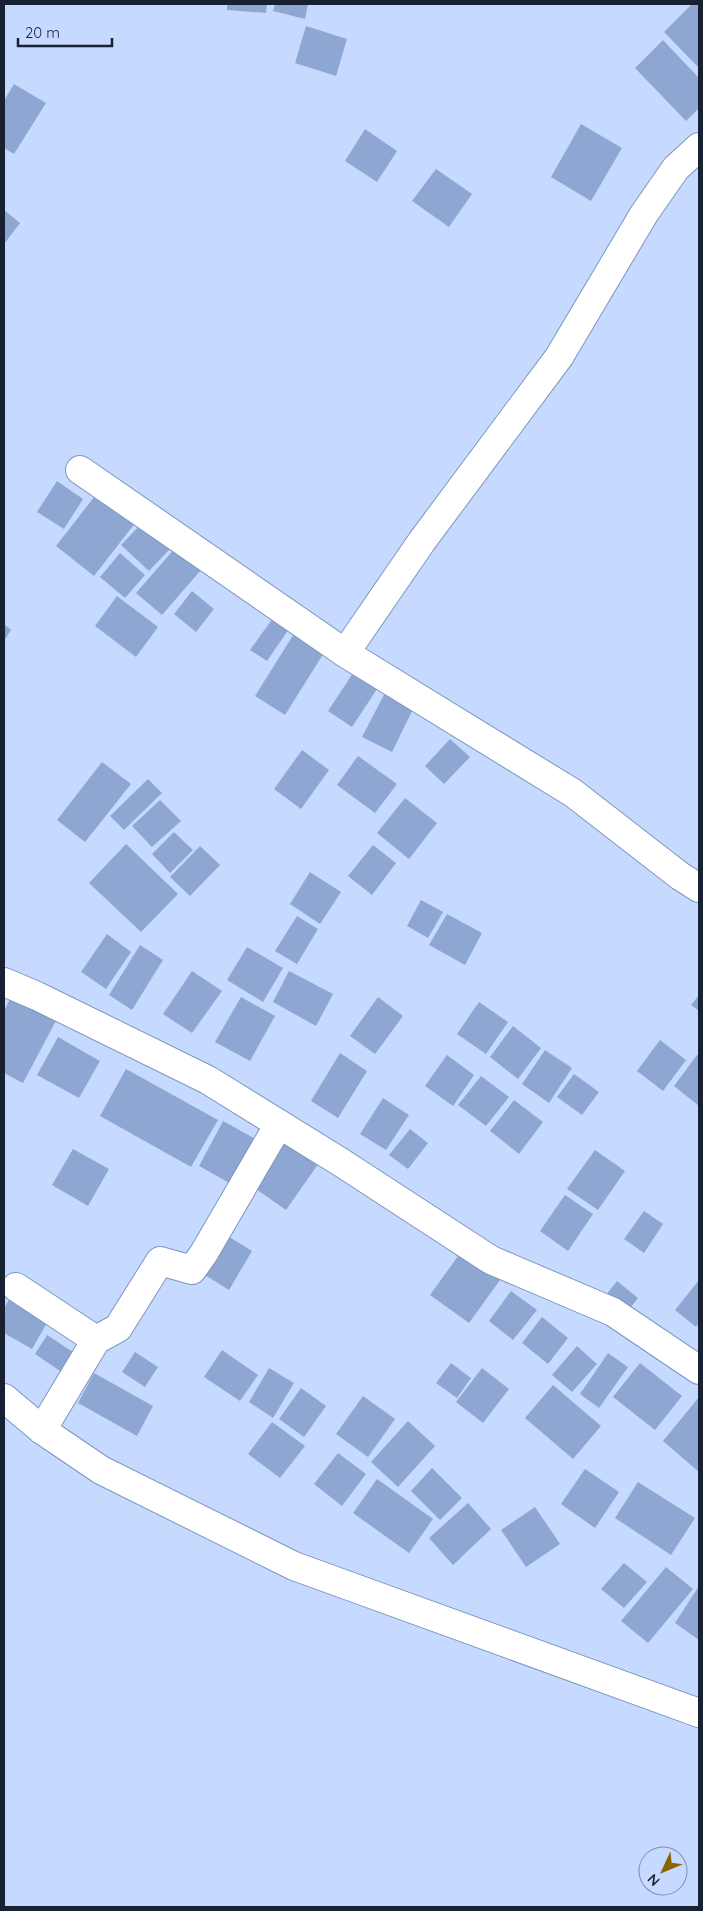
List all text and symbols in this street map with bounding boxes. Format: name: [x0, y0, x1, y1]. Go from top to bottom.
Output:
scale bar: [18, 15, 111, 47]
text: 20 m: [25, 23, 60, 42]
north arrow: [638, 1846, 688, 1896]
text: N: [644, 1870, 664, 1890]

